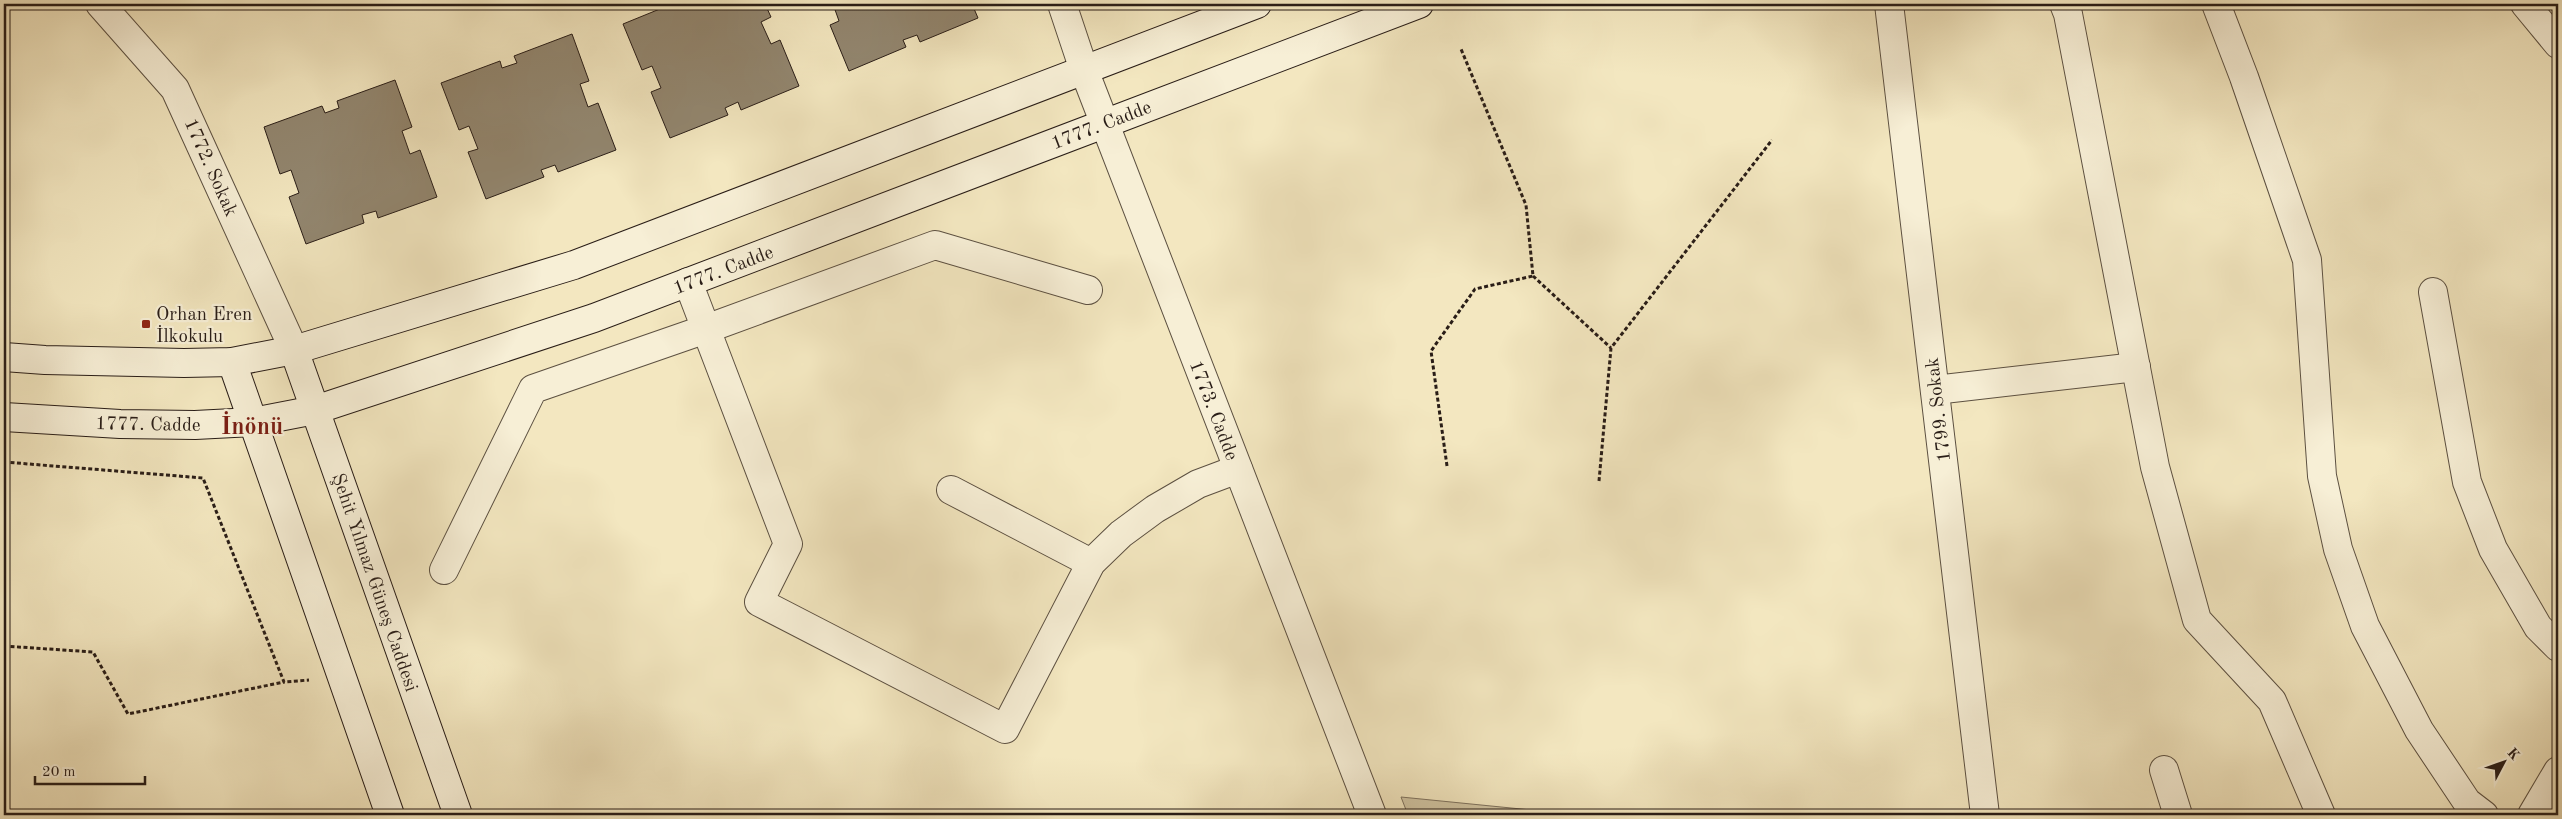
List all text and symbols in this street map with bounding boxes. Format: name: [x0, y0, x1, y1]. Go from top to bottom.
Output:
street label: 1777. Cadde: [1049, 99, 1155, 154]
street label: 1772. Sokak: [180, 116, 240, 220]
street label: 1777. Cadde: [671, 244, 777, 299]
place label: Orhan Eren İlkokulu: [156, 306, 252, 347]
marker: Orhan Eren İlkokulu: [140, 318, 152, 330]
street label: 1799. Sokak: [1924, 356, 1955, 463]
street label: 1773. Cadde: [1185, 358, 1240, 464]
district label: İnönü: [221, 411, 283, 440]
street label: 1777. Cadde: [95, 415, 201, 436]
street label: Şehit Yılmaz Güneş Caddesi: [327, 471, 420, 694]
north arrow: [2480, 736, 2530, 786]
text: K: [2504, 745, 2522, 763]
scale bar: [35, 754, 145, 786]
text: 20 m: [42, 765, 76, 780]

